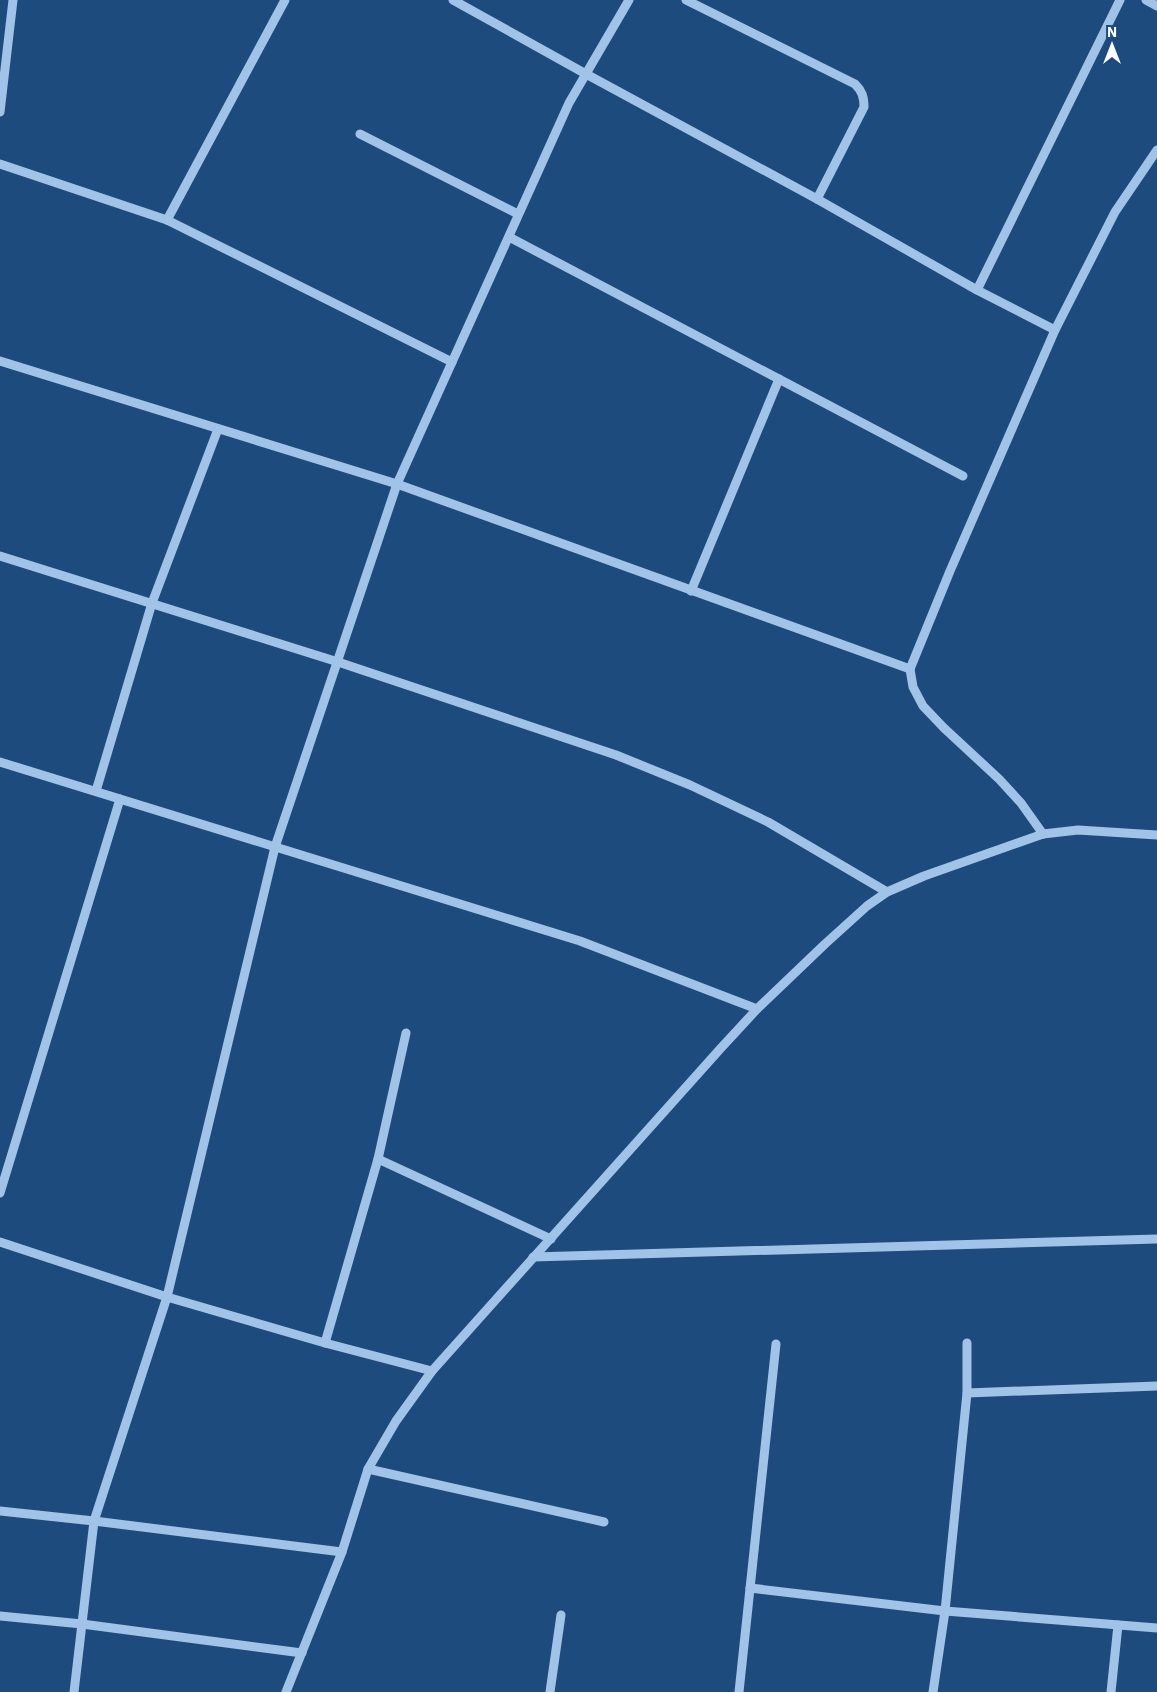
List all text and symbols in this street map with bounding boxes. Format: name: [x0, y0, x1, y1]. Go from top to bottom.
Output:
north arrow: [1087, 20, 1137, 70]
text: N: [1107, 23, 1117, 41]

